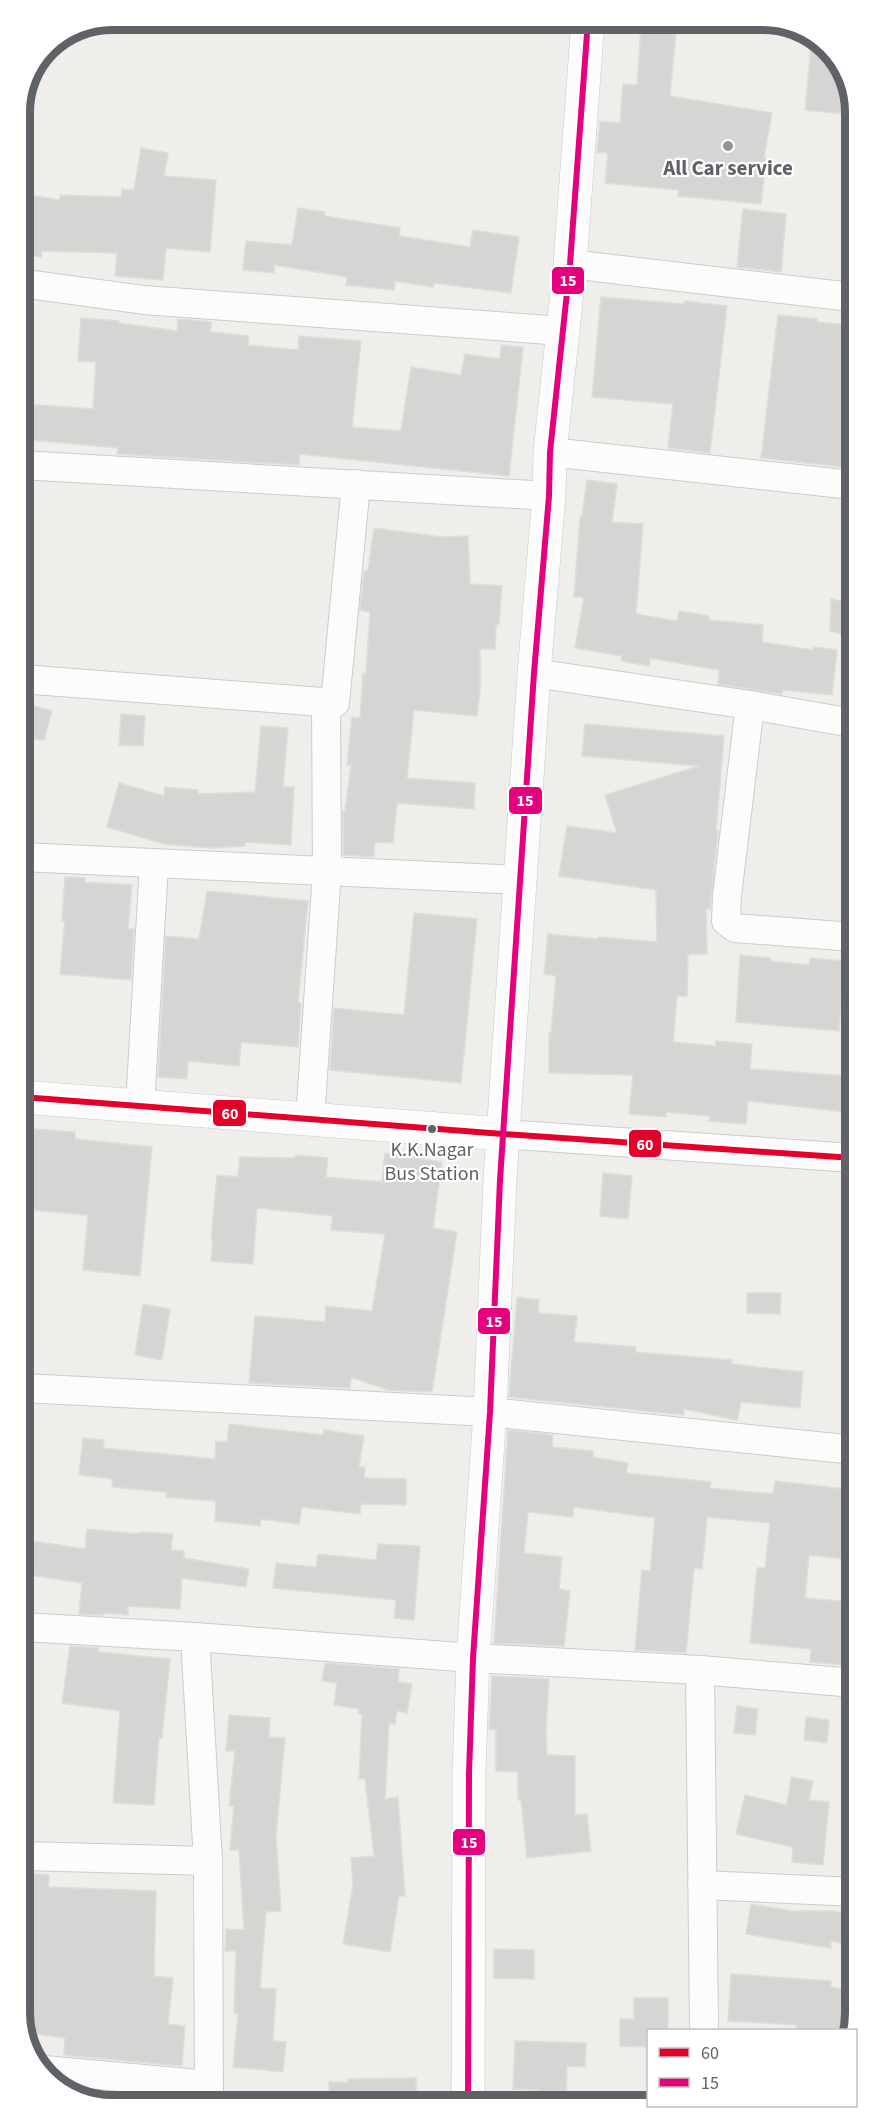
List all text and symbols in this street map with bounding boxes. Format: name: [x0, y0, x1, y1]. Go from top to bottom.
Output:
marker: All Car service: [721, 139, 735, 153]
place label: All Car service: [662, 153, 793, 183]
line badge: 15: [551, 266, 585, 295]
text: 15: [560, 270, 576, 292]
line badge: 15: [508, 786, 543, 815]
text: 15: [517, 790, 533, 812]
line badge: 60: [212, 1099, 247, 1127]
text: 60: [222, 1103, 238, 1125]
marker: K.K.Nagar Bus Station: [426, 1123, 438, 1135]
line badge: 60: [628, 1129, 662, 1158]
text: 60: [637, 1134, 653, 1156]
place label: K.K.Nagar Bus Station: [385, 1136, 479, 1188]
line badge: 15: [477, 1307, 511, 1335]
text: 15: [486, 1311, 502, 1333]
line badge: 15: [452, 1828, 486, 1856]
text: 15: [461, 1832, 477, 1854]
legend: [647, 2029, 857, 2107]
text: 60: [701, 2041, 719, 2066]
text: 15: [701, 2071, 719, 2096]

